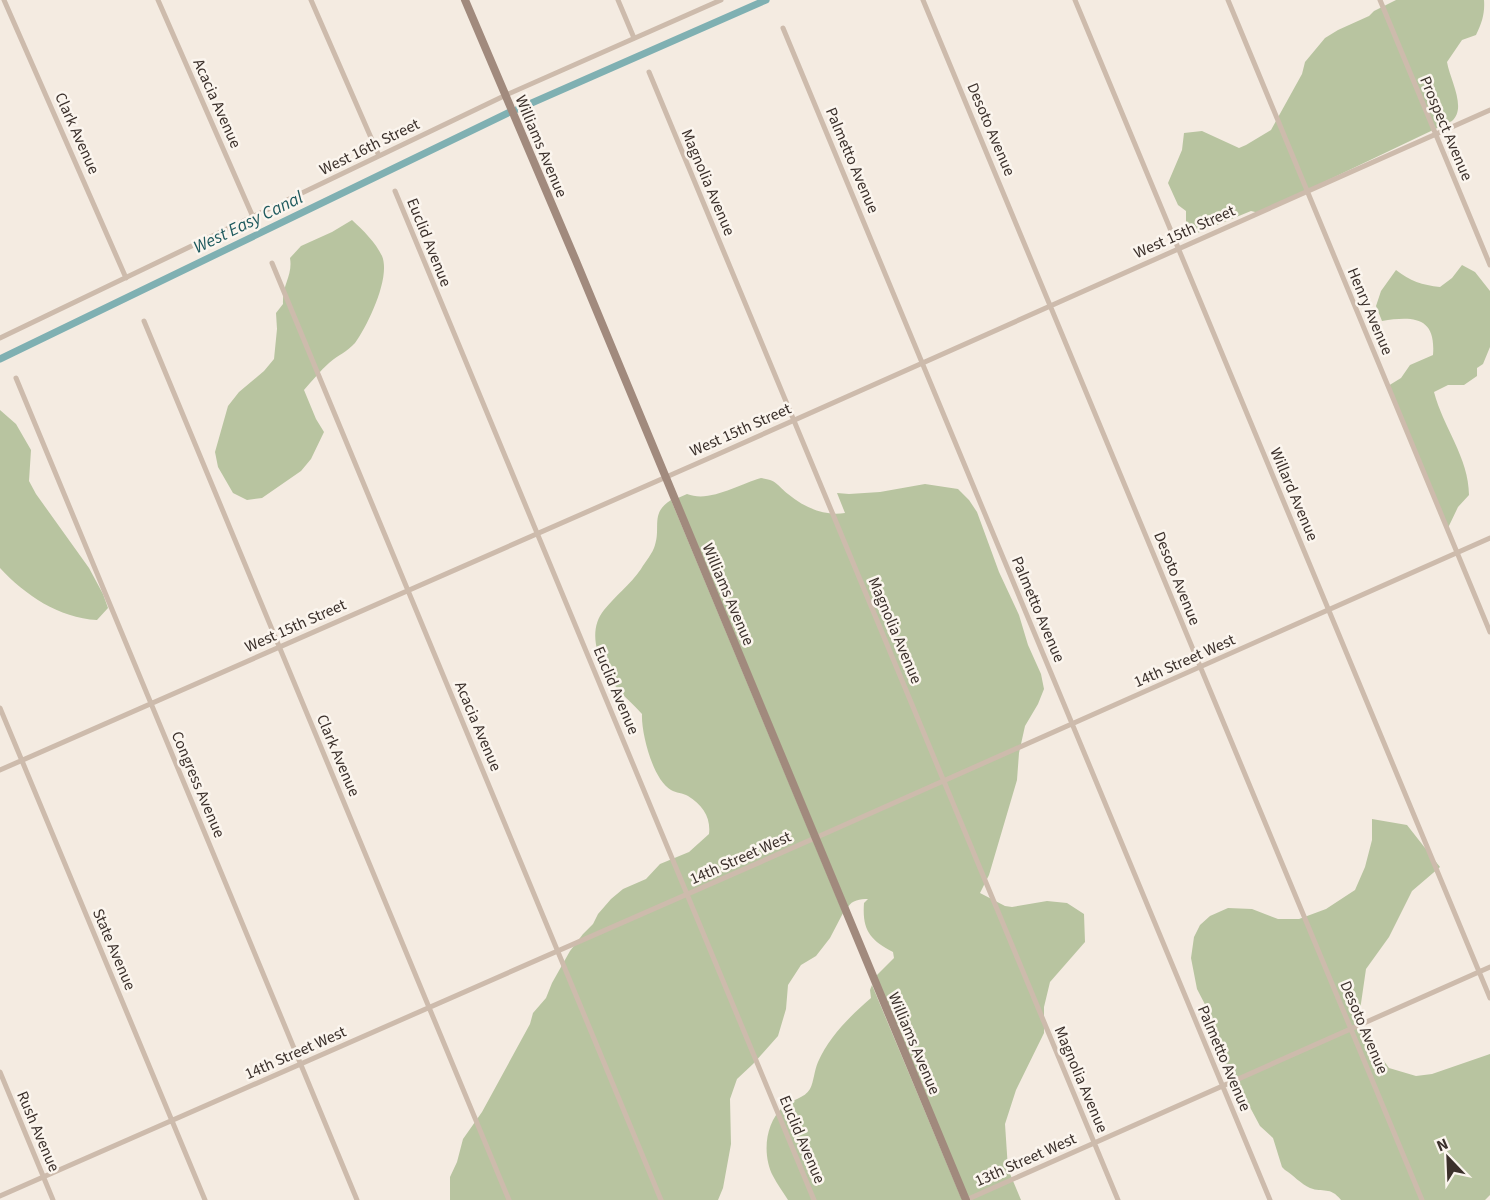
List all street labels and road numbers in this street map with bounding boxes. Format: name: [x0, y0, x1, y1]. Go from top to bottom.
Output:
street label: Acacia Avenue: [188, 55, 247, 152]
street label: Prospect Avenue: [1414, 73, 1478, 184]
street label: Desoto Avenue: [962, 79, 1021, 179]
street label: Clark Avenue: [49, 89, 105, 178]
street label: Williams Avenue: [510, 92, 573, 201]
street label: Palmetto Avenue: [820, 104, 884, 217]
street label: West 16th Street: [316, 113, 424, 181]
street label: Magnolia Avenue: [676, 126, 740, 239]
street label: Euclid Avenue: [401, 195, 457, 290]
street label: West 15th Street: [1130, 199, 1239, 264]
street label: Henry Avenue: [1342, 264, 1398, 359]
street label: West 15th Street: [686, 397, 795, 462]
street label: Willard Avenue: [1265, 444, 1324, 545]
street label: Desoto Avenue: [1148, 528, 1206, 629]
street label: Williams Avenue: [697, 540, 760, 649]
street label: Palmetto Avenue: [1006, 553, 1070, 666]
street label: Magnolia Avenue: [863, 574, 927, 687]
street label: West 15th Street: [241, 593, 350, 658]
street label: 14th Street West: [1130, 628, 1239, 693]
street label: Euclid Avenue: [588, 643, 645, 738]
street label: Acacia Avenue: [449, 678, 507, 775]
street label: Clark Avenue: [311, 711, 365, 800]
street label: Congress Avenue: [166, 728, 230, 841]
street label: 14th Street West: [686, 825, 795, 890]
street label: State Avenue: [87, 905, 141, 994]
street label: Desoto Avenue: [1335, 977, 1394, 1077]
street label: Williams Avenue: [883, 989, 946, 1098]
street label: Palmetto Avenue: [1192, 1002, 1256, 1115]
street label: 14th Street West: [241, 1020, 350, 1085]
street label: Magnolia Avenue: [1049, 1023, 1113, 1136]
street label: Rush Avenue: [11, 1088, 65, 1175]
street label: Euclid Avenue: [774, 1092, 831, 1187]
street label: 13th Street West: [971, 1127, 1080, 1192]

